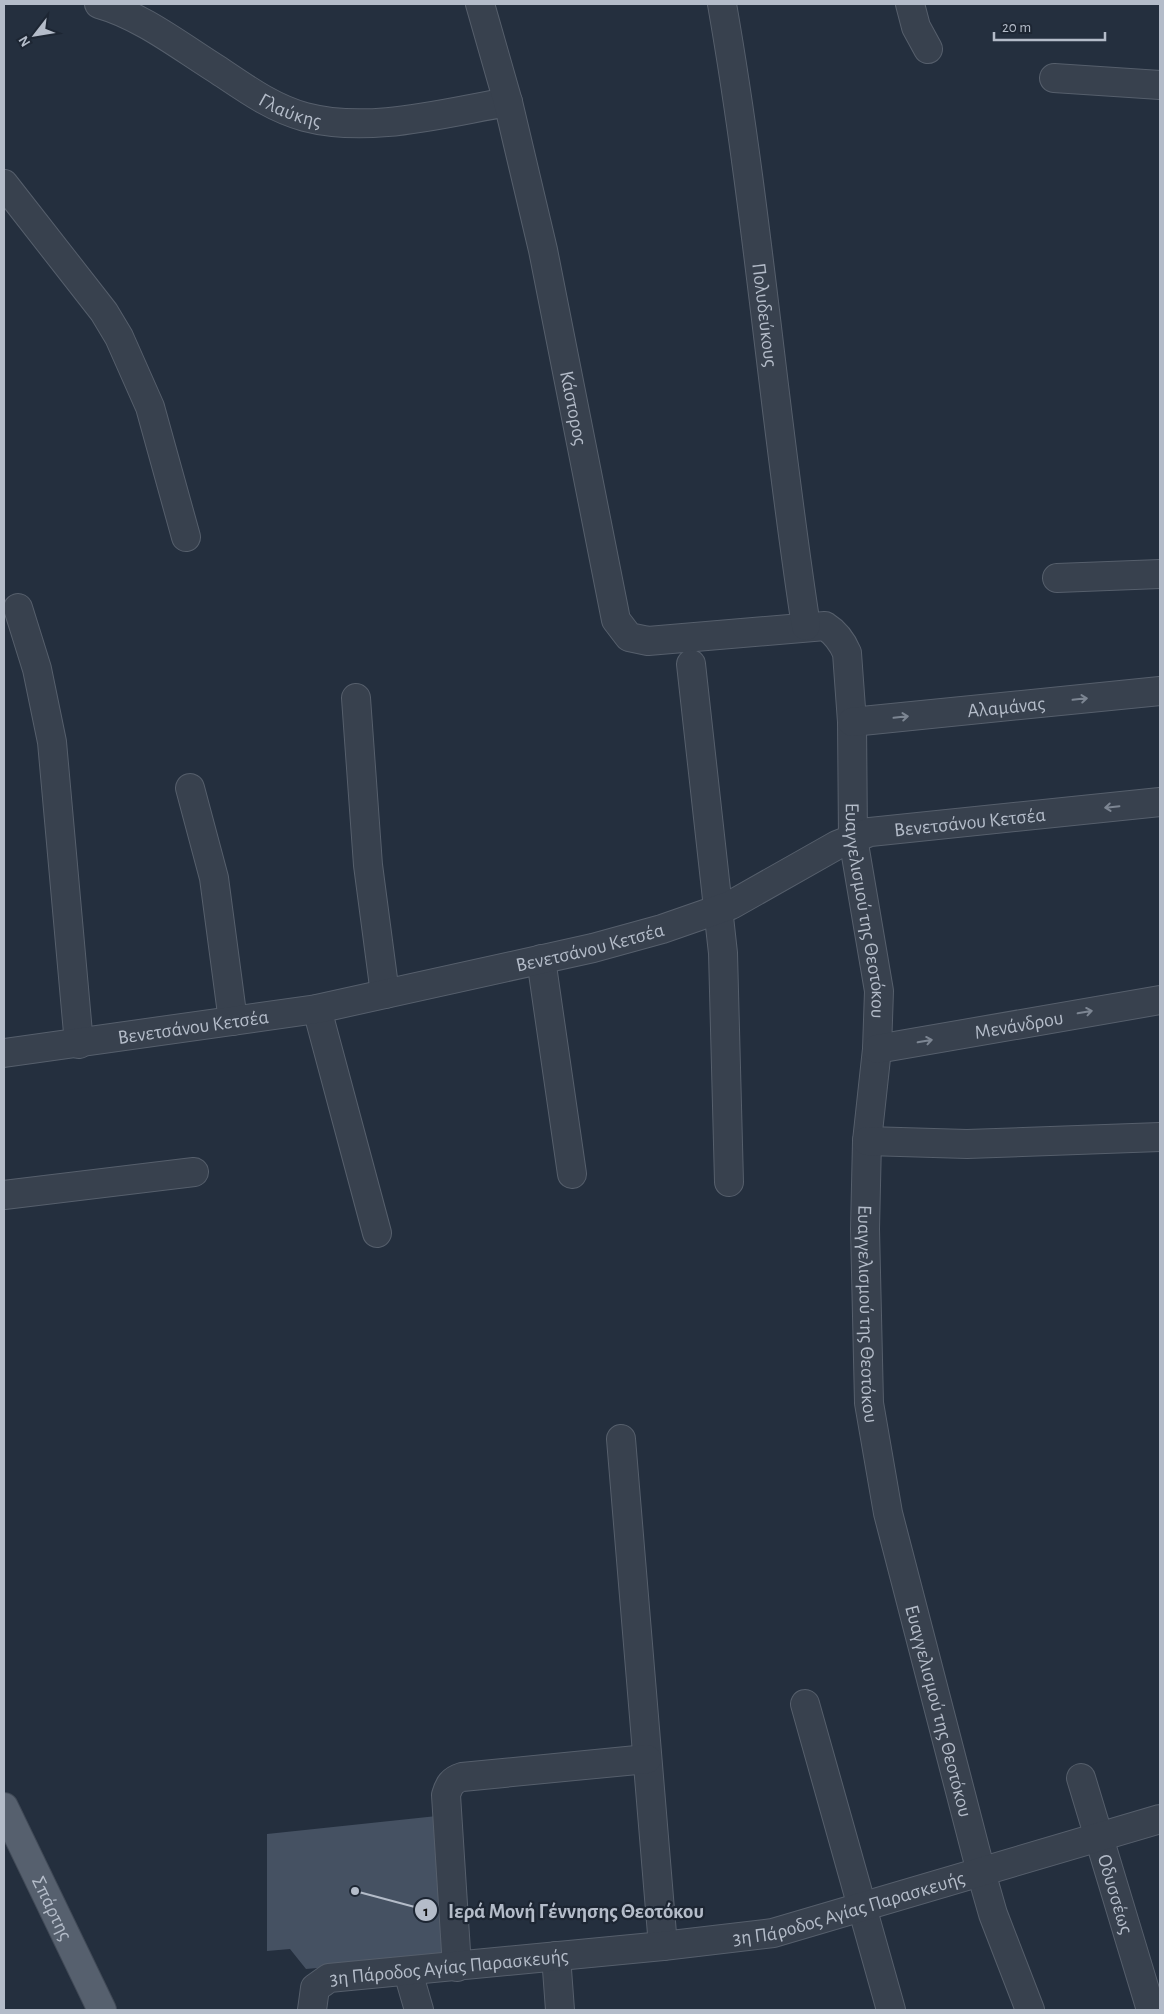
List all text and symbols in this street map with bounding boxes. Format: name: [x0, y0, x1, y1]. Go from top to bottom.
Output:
north arrow: [10, 10, 60, 60]
scale bar: [994, 10, 1105, 42]
text: 20 m: [1002, 20, 1031, 35]
text: N: [16, 33, 33, 49]
street label: Γλαύκης: [255, 90, 323, 131]
street label: Πολυδεύκους: [748, 262, 781, 368]
street label: Κάστορος: [556, 369, 590, 447]
street label: Αλαμάνας: [967, 694, 1046, 721]
one-way arrow: [1072, 694, 1088, 704]
one-way arrow: [893, 712, 909, 722]
one-way arrow: [1104, 802, 1120, 812]
street label: Ευαγγελισμού της Θεοτόκου: [842, 803, 888, 1019]
street label: Βενετσάνου Κετσέα: [893, 805, 1047, 840]
street label: Βενετσάνου Κετσέα: [514, 920, 667, 976]
street label: Βενετσάνου Κετσέα: [116, 1007, 270, 1048]
one-way arrow: [1076, 1007, 1092, 1017]
street label: Μενάνδρου: [973, 1008, 1065, 1043]
one-way arrow: [916, 1035, 932, 1045]
street label: Ευαγγελισμού της Θεοτόκου: [854, 1205, 881, 1425]
street label: Ευαγγελισμού της Θεοτόκου: [901, 1603, 975, 1819]
street label: Οδυσσέως: [1094, 1852, 1136, 1937]
street label: 3η Πάροδος Αγίας Παρασκευής: [732, 1868, 967, 1949]
street label: Σπάρτης: [28, 1873, 76, 1944]
callout: Ιερά Μονή Γέννησης Θεοτόκου: [413, 1892, 714, 1928]
text: Ιερά Μονή Γέννησης Θεοτόκου: [448, 1901, 704, 1922]
text: 1: [423, 1904, 429, 1919]
street label: 3η Πάροδος Αγίας Παρασκευής: [329, 1946, 570, 1989]

